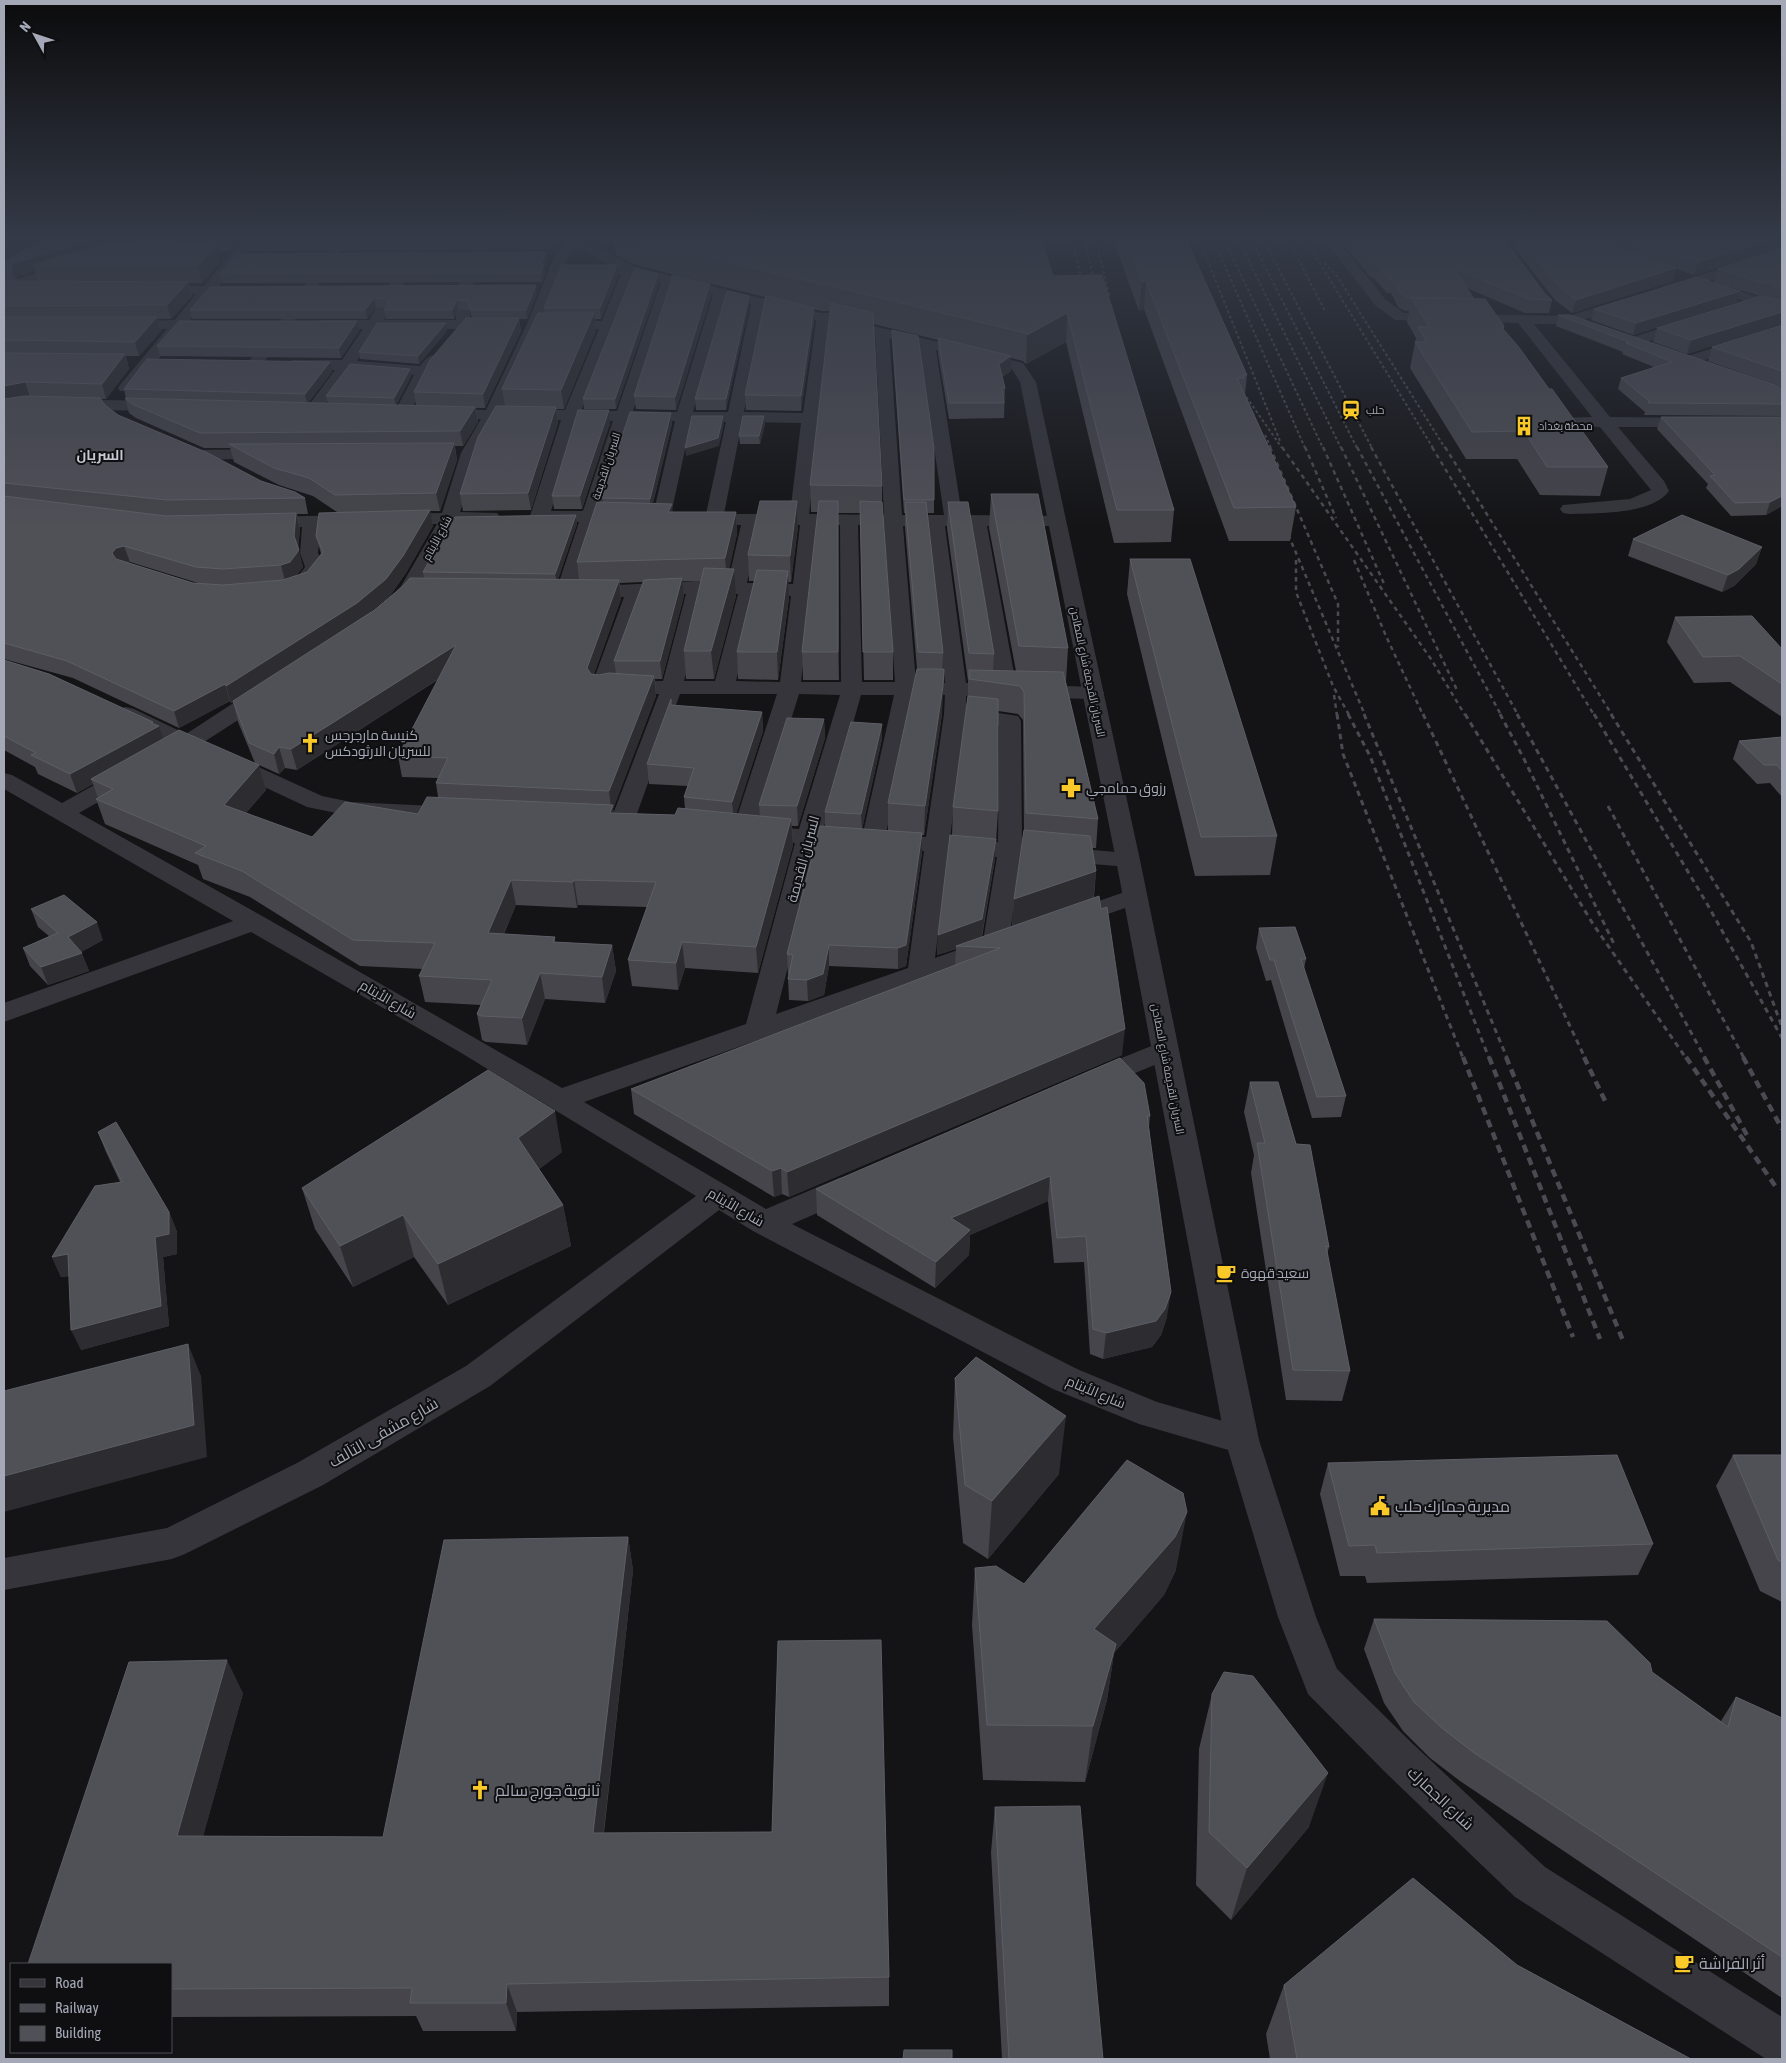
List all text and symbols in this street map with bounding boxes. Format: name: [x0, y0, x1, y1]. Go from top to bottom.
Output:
north arrow: [10, 10, 60, 60]
text: N: [16, 18, 34, 35]
station icon: حلب: [1340, 399, 1362, 421]
place label: حلب: [1366, 404, 1384, 416]
building icon: محطة بغداد: [1513, 415, 1535, 437]
place label: محطة بغداد: [1539, 420, 1593, 432]
street label: السريان القديمة: [589, 431, 623, 501]
district label: السريان: [76, 447, 124, 464]
street label: شارع الأيتام: [420, 513, 456, 563]
street label: السريان القديمة شارع المطاحن: [1066, 606, 1108, 739]
place label: كنيسة مارجرجس للسريان الارثودكس: [325, 727, 431, 759]
church icon: كنيسة مارجرجس للسريان الارثودكس: [299, 732, 321, 754]
pharmacy icon: رزوق حمامجي: [1060, 777, 1082, 799]
place label: رزوق حمامجي: [1086, 780, 1166, 800]
street label: السريان القديمة: [784, 814, 822, 904]
street label: شارع الأيتام: [356, 976, 419, 1023]
street label: السريان القديمة شارع المطاحن: [1147, 1003, 1187, 1136]
street label: شارع الأيتام: [704, 1184, 767, 1231]
cafe icon: سعيد قهوة: [1215, 1262, 1237, 1284]
place label: سعيد قهوة: [1241, 1265, 1309, 1281]
street label: شارع الأيتام: [1063, 1372, 1128, 1413]
street label: شارع مشفى التآلف: [325, 1393, 442, 1473]
public building icon: مديرية جمارك حلب: [1369, 1495, 1391, 1517]
place label: مديرية جمارك حلب: [1395, 1497, 1510, 1516]
street label: شارع الجمارك: [1402, 1763, 1478, 1835]
church icon: ثانوية جورج سالم: [469, 1779, 491, 1801]
place label: ثانوية جورج سالم: [495, 1781, 601, 1802]
cafe icon: أثر الفراشة: [1673, 1952, 1695, 1974]
place label: أثر الفراشة: [1699, 1954, 1765, 1973]
legend: [10, 1963, 172, 2053]
text: Road: [55, 1974, 84, 1991]
text: Railway: [55, 1999, 99, 2016]
text: Building: [55, 2024, 101, 2041]

